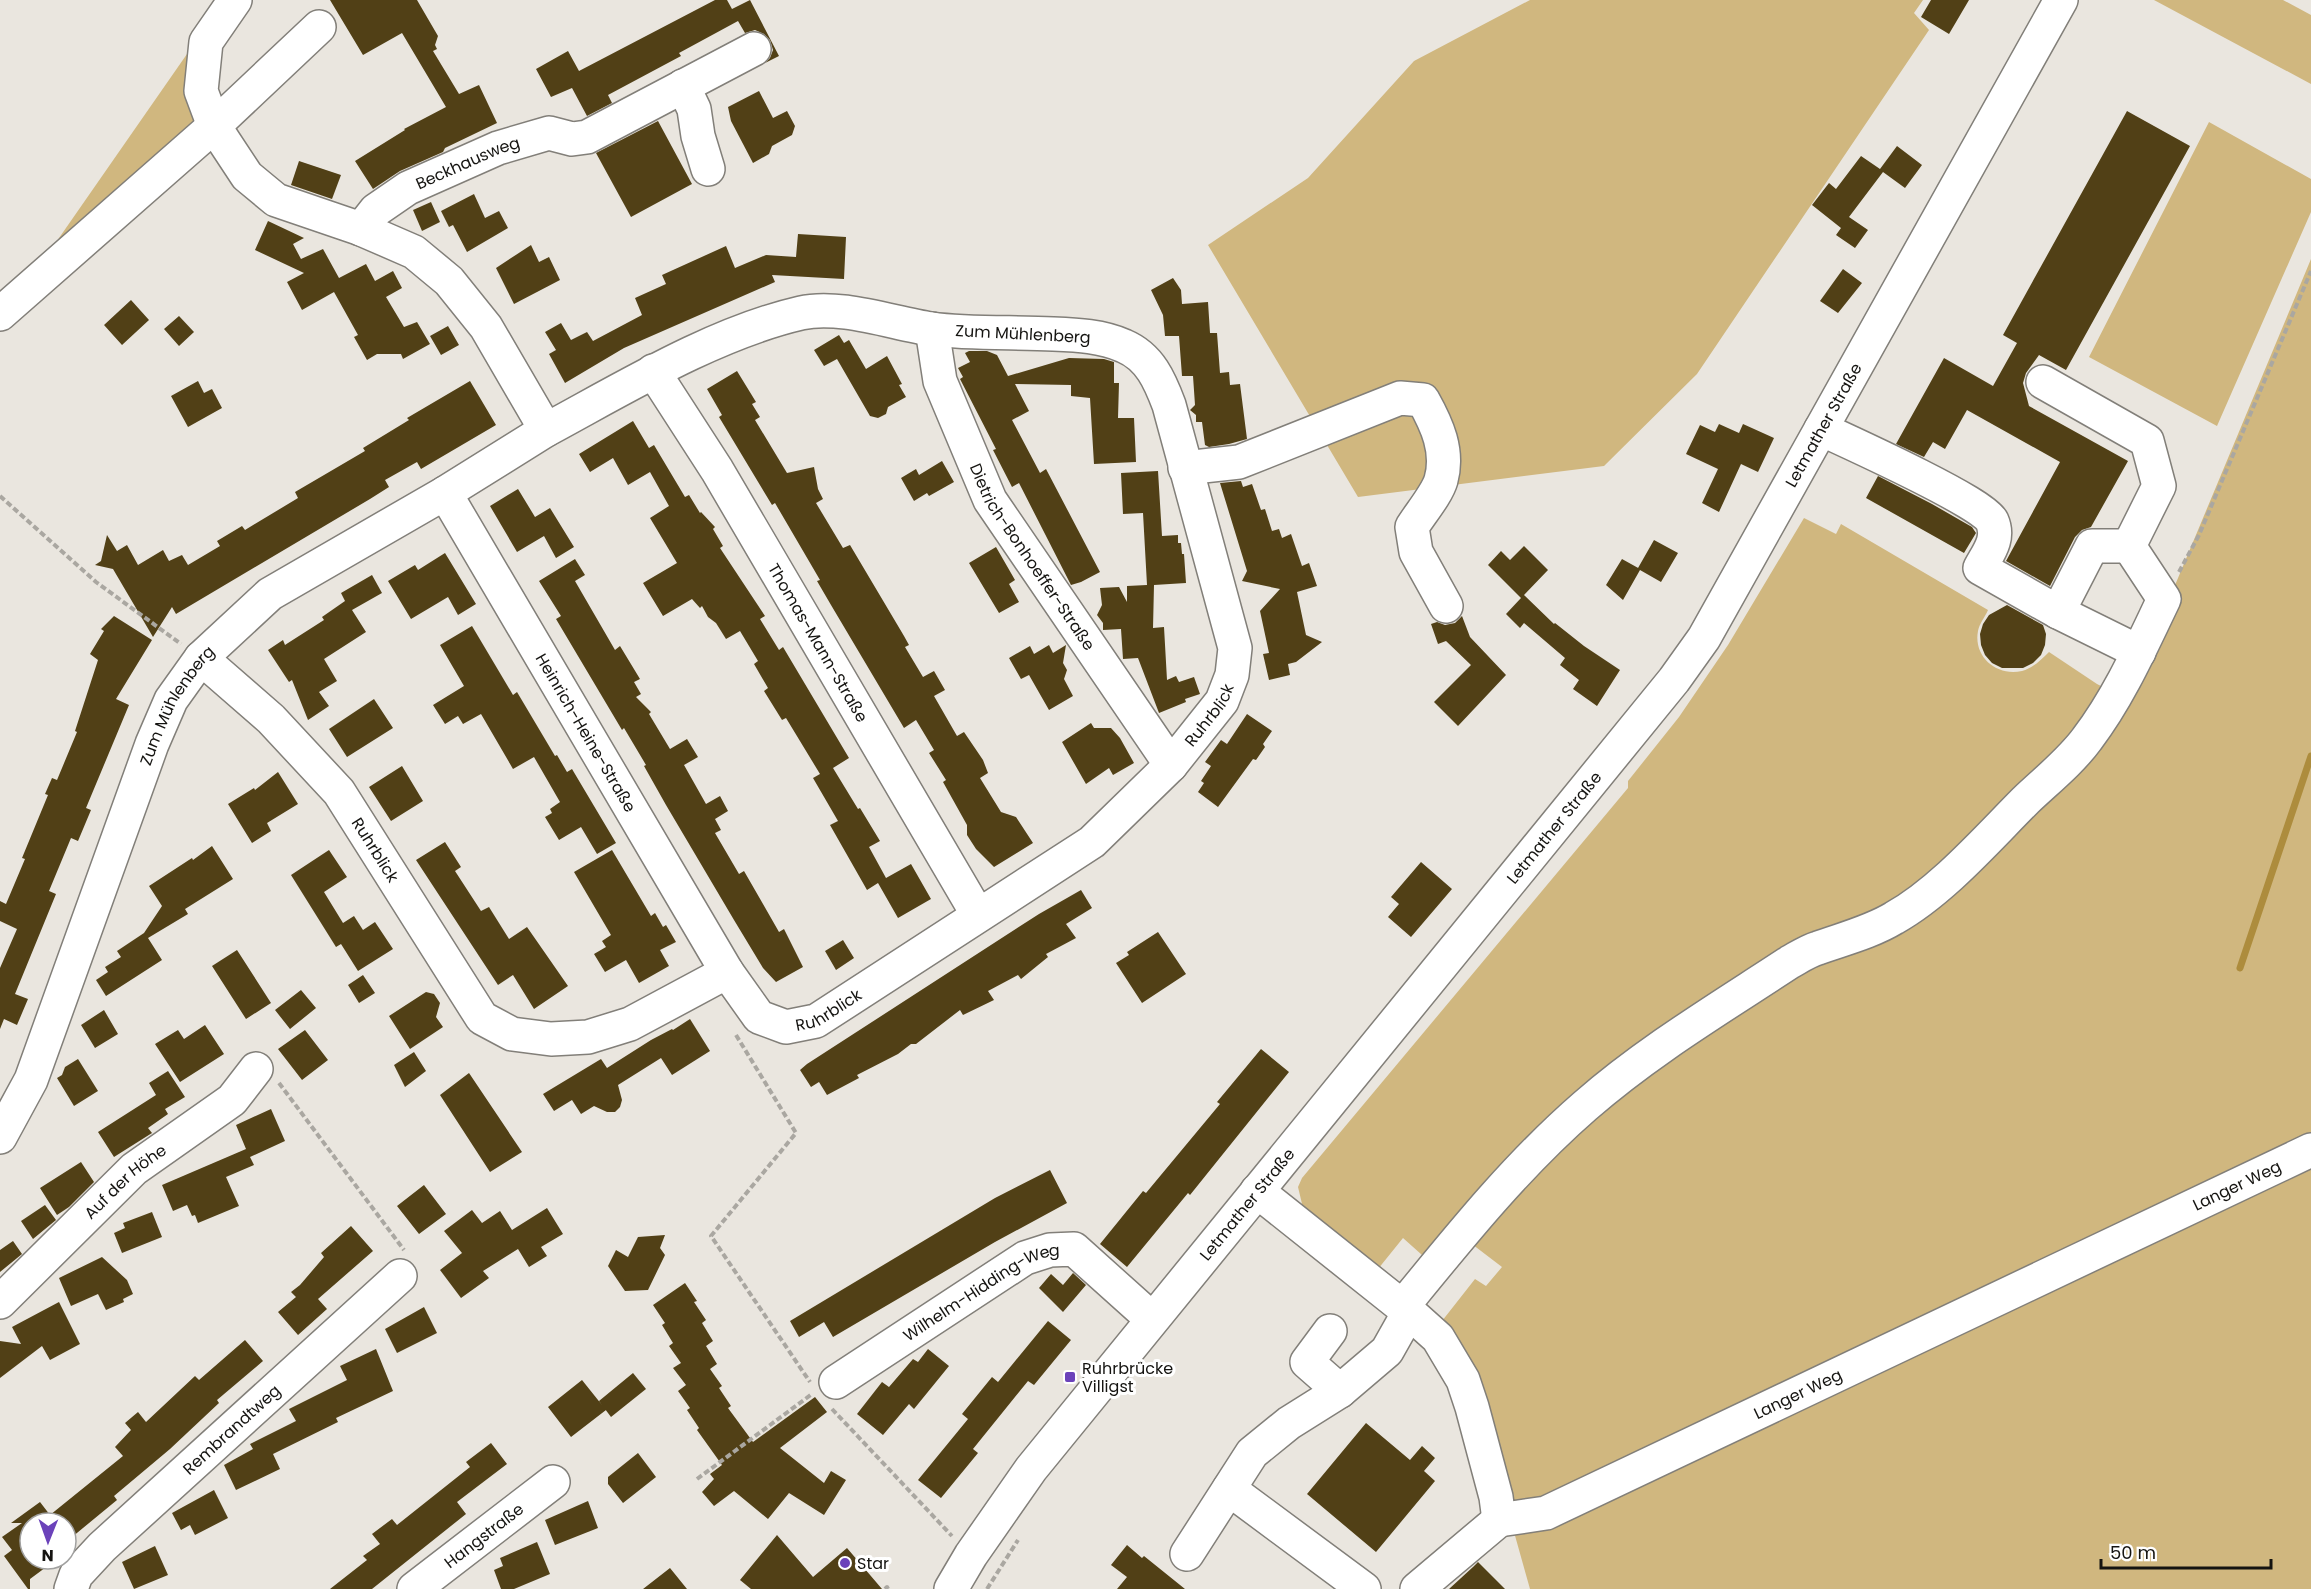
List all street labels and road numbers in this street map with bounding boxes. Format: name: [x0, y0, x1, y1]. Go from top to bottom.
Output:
street label: Beckhausweg: [412, 131, 522, 195]
street label: Zum Mühlenberg: [955, 319, 1091, 349]
street label: Letmather Straße: [1779, 358, 1867, 491]
street label: Dietrich-Bonhoeffer-Straße: [964, 460, 1101, 655]
street label: Thomas-Mann-Straße: [763, 559, 874, 726]
street label: Zum Mühlenberg: [134, 640, 219, 768]
street label: Heinrich-Heine-Straße: [530, 649, 642, 816]
street label: Ruhrblick: [1179, 679, 1239, 751]
street label: Letmather Straße: [1501, 766, 1607, 889]
street label: Ruhrblick: [346, 813, 405, 887]
street label: Ruhrblick: [793, 983, 867, 1036]
street label: Auf der Höhe: [79, 1138, 171, 1224]
street label: Letmather Straße: [1194, 1143, 1300, 1265]
street label: Langer Weg: [2189, 1154, 2285, 1216]
street label: Wilhelm-Hidding-Weg: [898, 1238, 1060, 1347]
street label: Langer Weg: [1750, 1363, 1846, 1424]
street label: Rembrandtweg: [178, 1379, 285, 1480]
street label: Hangstraße: [439, 1497, 528, 1573]

